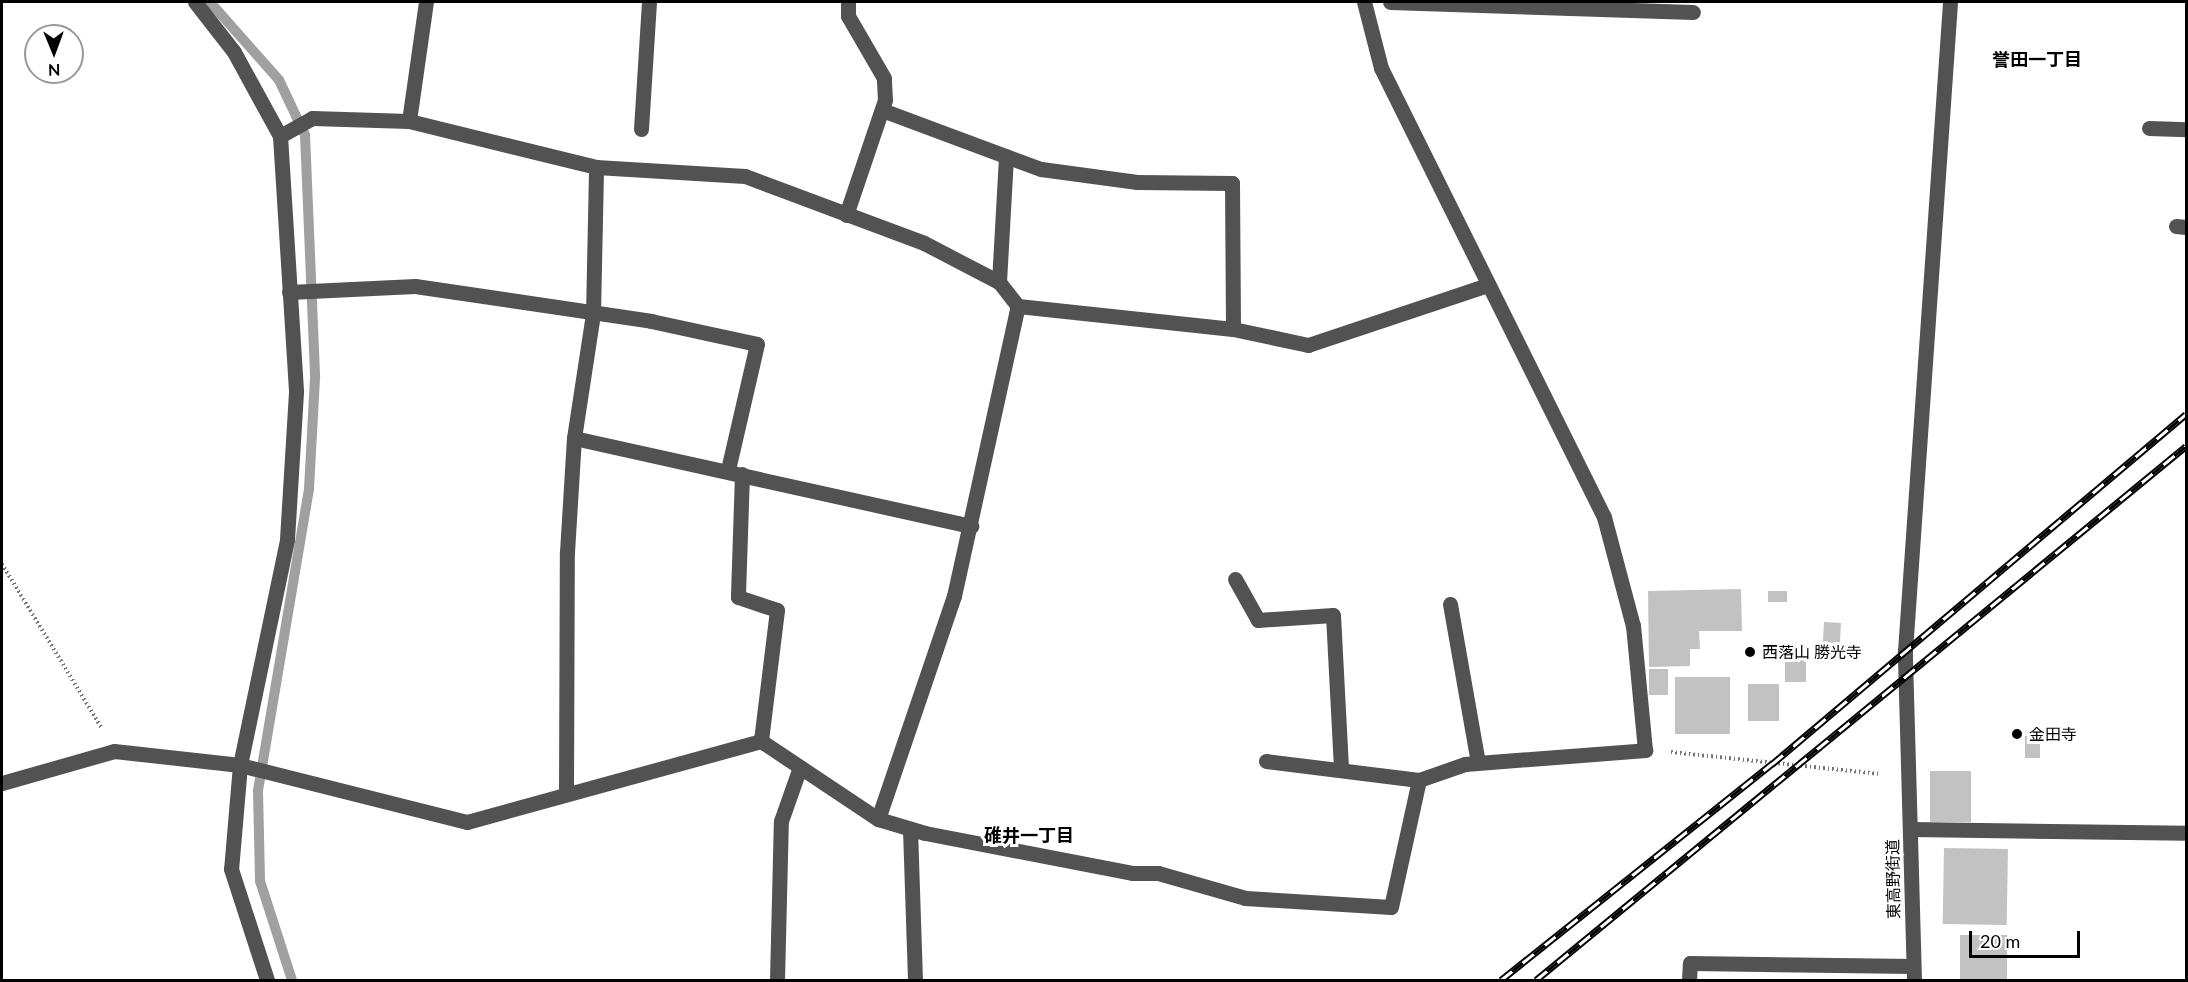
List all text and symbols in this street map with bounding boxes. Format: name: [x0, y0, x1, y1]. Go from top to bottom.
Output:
north arrow: [24, 24, 84, 84]
district label: 誉田一丁目: [1992, 48, 2082, 70]
text: N: [48, 61, 61, 80]
place label: 西落山 勝光寺: [1762, 642, 1862, 662]
marker: 西落山 勝光寺: [1743, 645, 1757, 659]
place label: 金田寺: [2029, 724, 2077, 744]
marker: 金田寺: [2010, 727, 2024, 741]
district label: 碓井一丁目: [984, 824, 1074, 846]
street label: 東高野街道: [1883, 839, 1903, 919]
scale bar: [1972, 919, 2083, 957]
text: 20 m: [1980, 930, 2020, 952]

